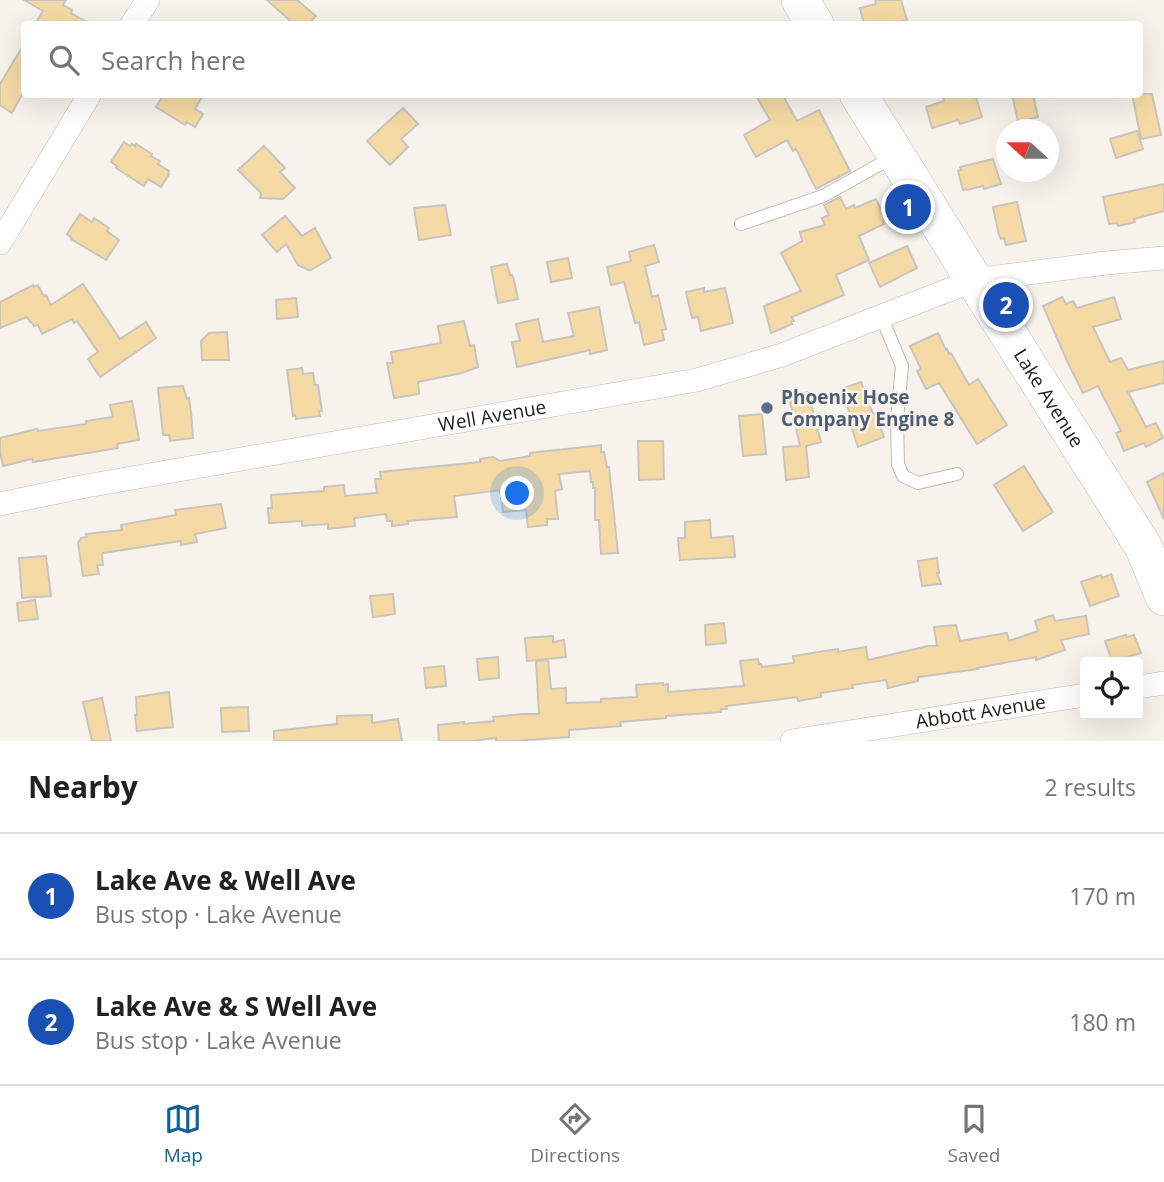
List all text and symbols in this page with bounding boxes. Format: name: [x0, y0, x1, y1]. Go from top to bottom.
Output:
search box: [21, 21, 1143, 98]
icon: search: [45, 41, 83, 79]
text: Search here: [101, 42, 246, 78]
north arrow: [996, 119, 1059, 182]
pin: 1: [885, 181, 931, 233]
pin: 2: [983, 279, 1029, 331]
street label: Lake Avenue: [1008, 344, 1090, 452]
place label: Phoenix Hose Company Engine 8: [781, 384, 955, 432]
street label: Well Avenue: [436, 393, 548, 438]
marker: Phoenix Hose Company Engine 8: [759, 400, 775, 416]
your location: [500, 476, 534, 510]
map controls: [1080, 657, 1143, 720]
button: locate: [1080, 657, 1143, 720]
street label: Abbott Avenue: [914, 688, 1048, 734]
text: Nearby: [28, 766, 138, 807]
text: 2 results: [1045, 771, 1136, 803]
text: Lake Ave & Well Ave: [95, 862, 356, 898]
text: 1: [44, 880, 58, 912]
text: 170 m: [1069, 880, 1136, 912]
text: Bus stop · Lake Avenue: [95, 898, 342, 930]
text: Lake Ave & S Well Ave: [95, 988, 377, 1024]
text: 2: [44, 1006, 58, 1038]
text: 180 m: [1069, 1006, 1136, 1038]
text: Bus stop · Lake Avenue: [95, 1024, 342, 1056]
tab: Map: [164, 1100, 203, 1168]
tab: Directions: [530, 1100, 620, 1168]
tab: Saved: [948, 1100, 1000, 1168]

